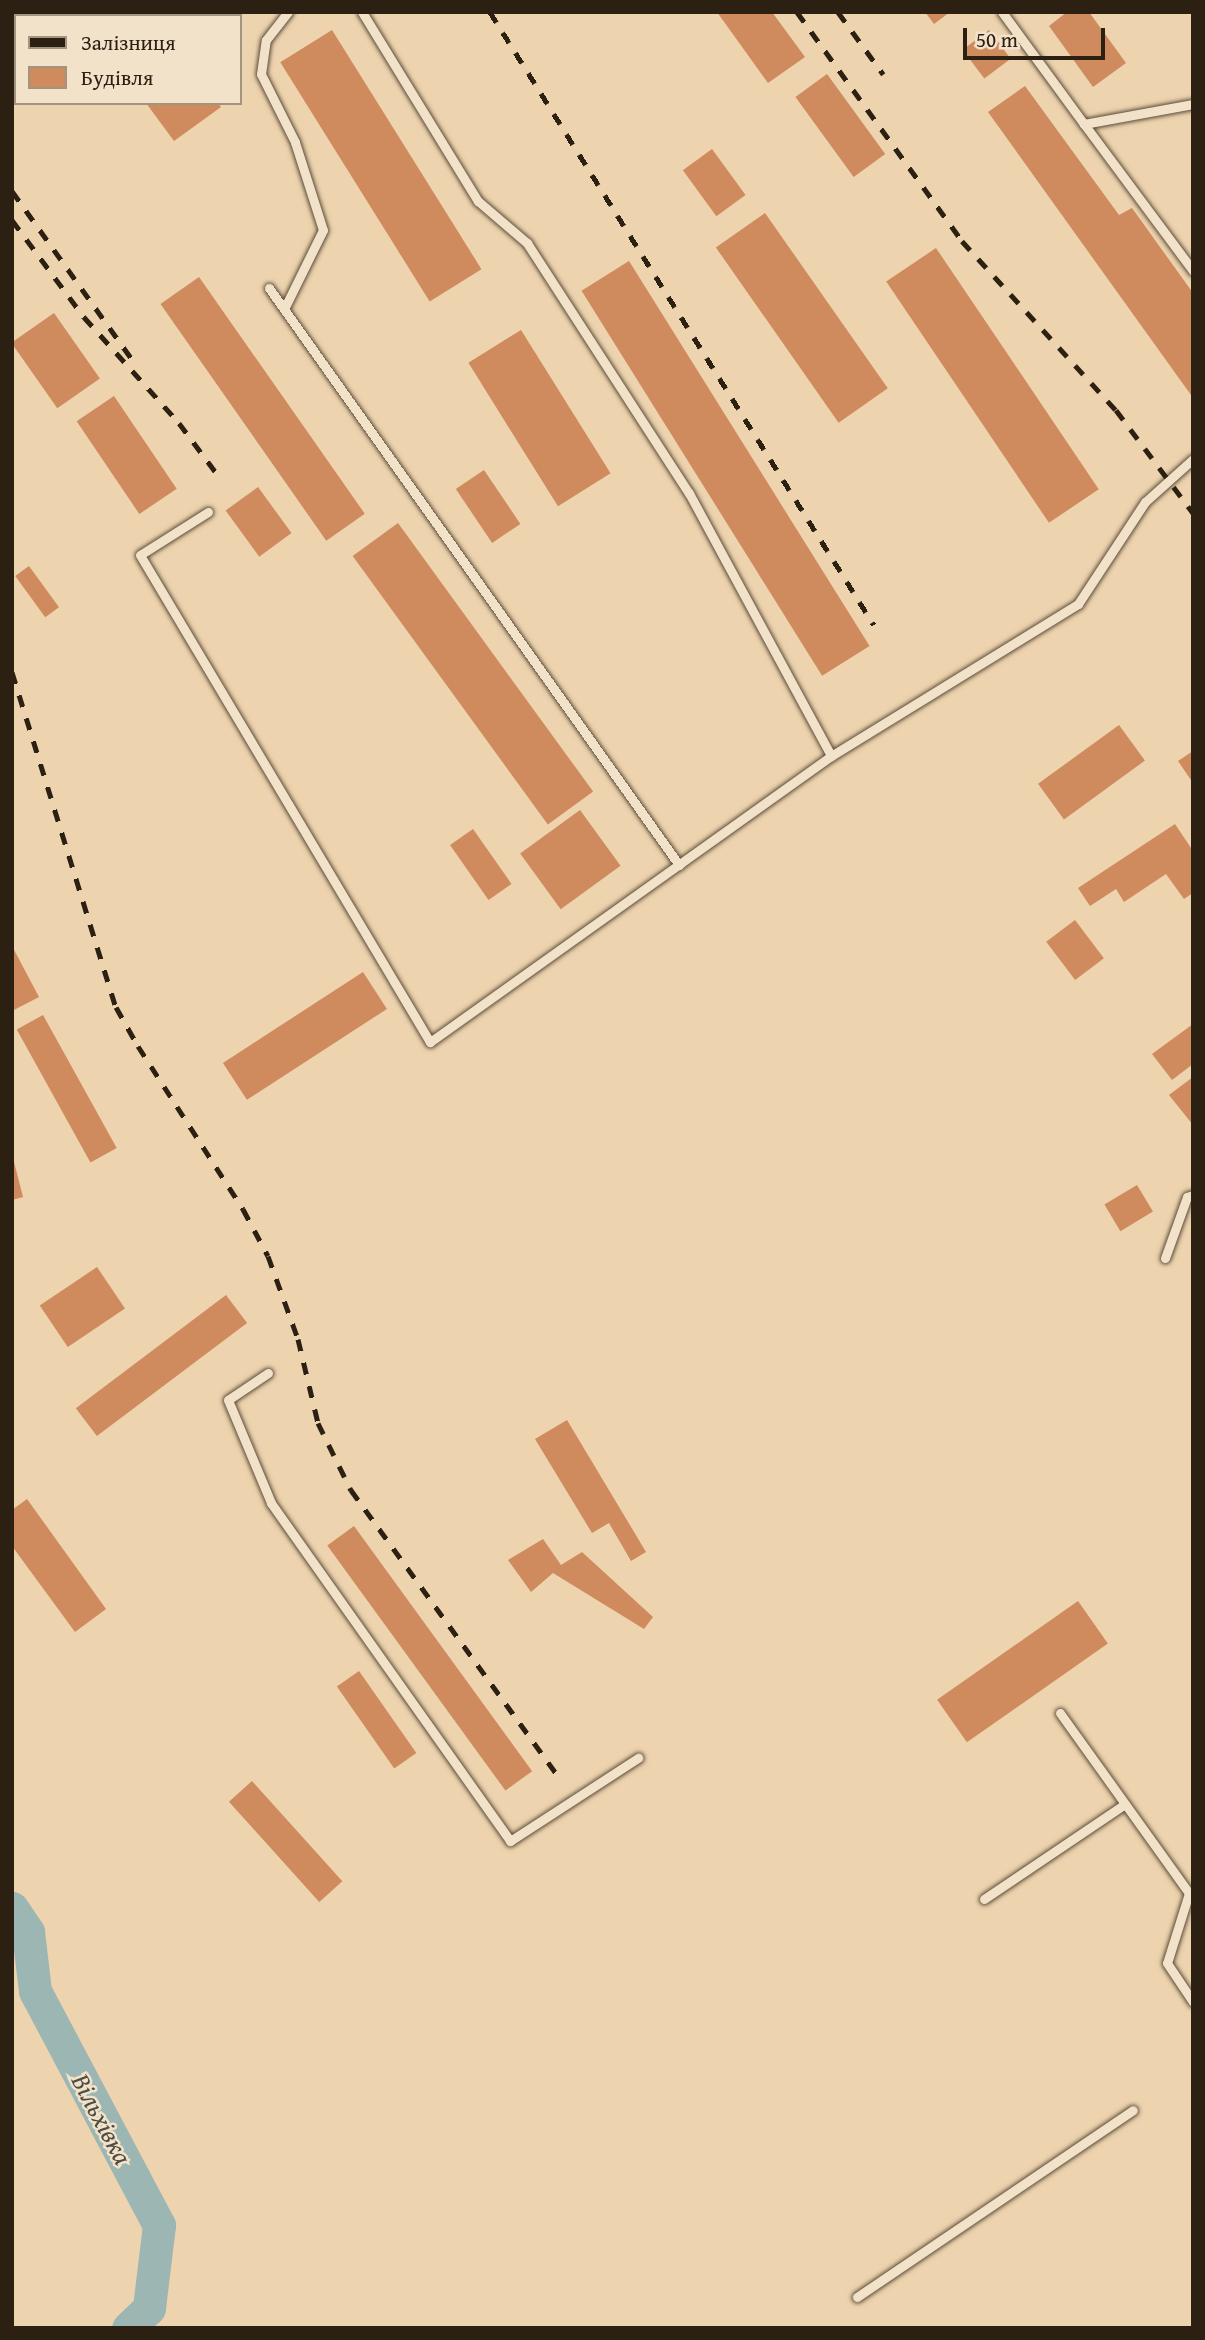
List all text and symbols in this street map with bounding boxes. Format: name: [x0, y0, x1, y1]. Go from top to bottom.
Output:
legend: [14, 14, 242, 105]
scale bar: [967, 14, 1109, 58]
text: 50 m: [976, 24, 1018, 55]
text: Залізниця: [81, 27, 176, 58]
text: Будівля: [81, 62, 153, 93]
water label: Вільхівка: [65, 2068, 139, 2170]

